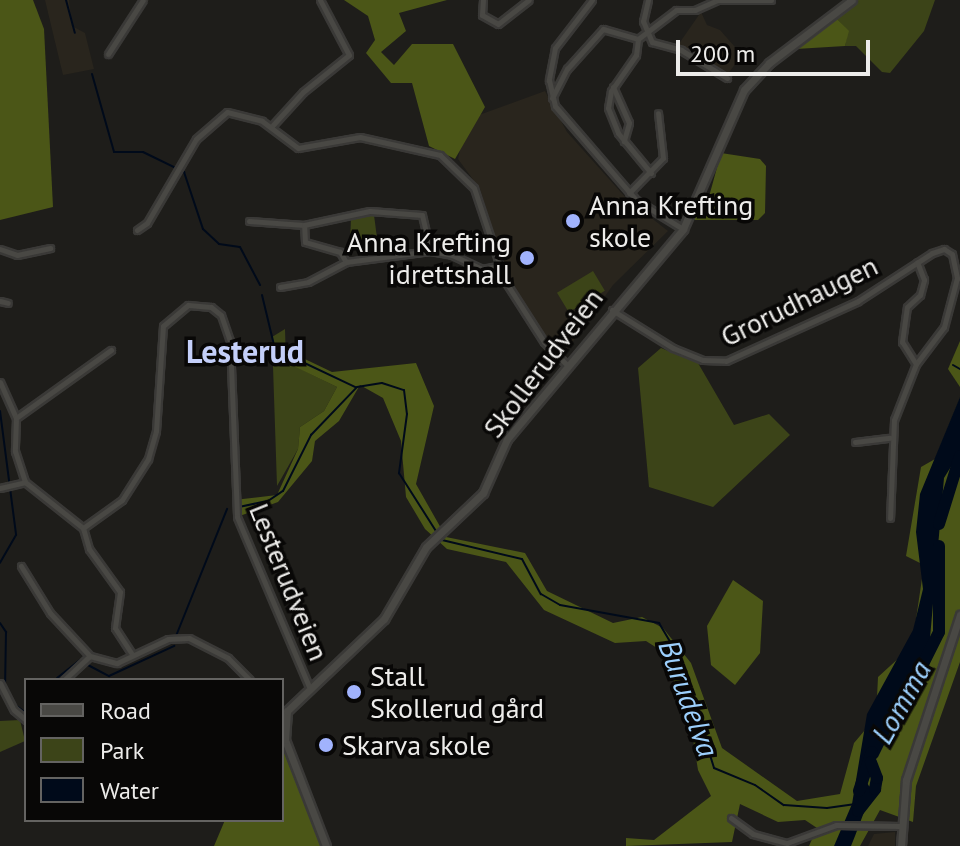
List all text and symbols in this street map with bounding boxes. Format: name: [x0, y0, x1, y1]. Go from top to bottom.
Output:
scale bar: [680, 24, 874, 74]
text: 200 m: [690, 38, 755, 69]
place label: Anna Krefting skole: [589, 188, 753, 254]
marker: Anna Krefting skole: [564, 212, 582, 230]
place label: Anna Krefting idrettshall: [347, 225, 511, 291]
marker: Anna Krefting idrettshall: [518, 249, 536, 267]
street label: Grorudhaugen: [715, 249, 883, 353]
street label: Skollerudveien: [476, 282, 610, 444]
district label: Lesterud: [186, 332, 304, 370]
street label: Lesterudveien: [242, 499, 336, 665]
water label: Burudelva: [651, 635, 727, 761]
water label: Lomma: [864, 654, 938, 750]
place label: Stall Skollerud gård: [370, 659, 544, 725]
legend: [24, 678, 284, 822]
marker: Stall Skollerud gård: [345, 683, 363, 701]
text: Road: [100, 695, 151, 726]
place label: Skarva skole: [342, 728, 491, 762]
text: Park: [100, 735, 144, 766]
marker: Skarva skole: [317, 736, 335, 754]
text: Water: [100, 775, 159, 806]

